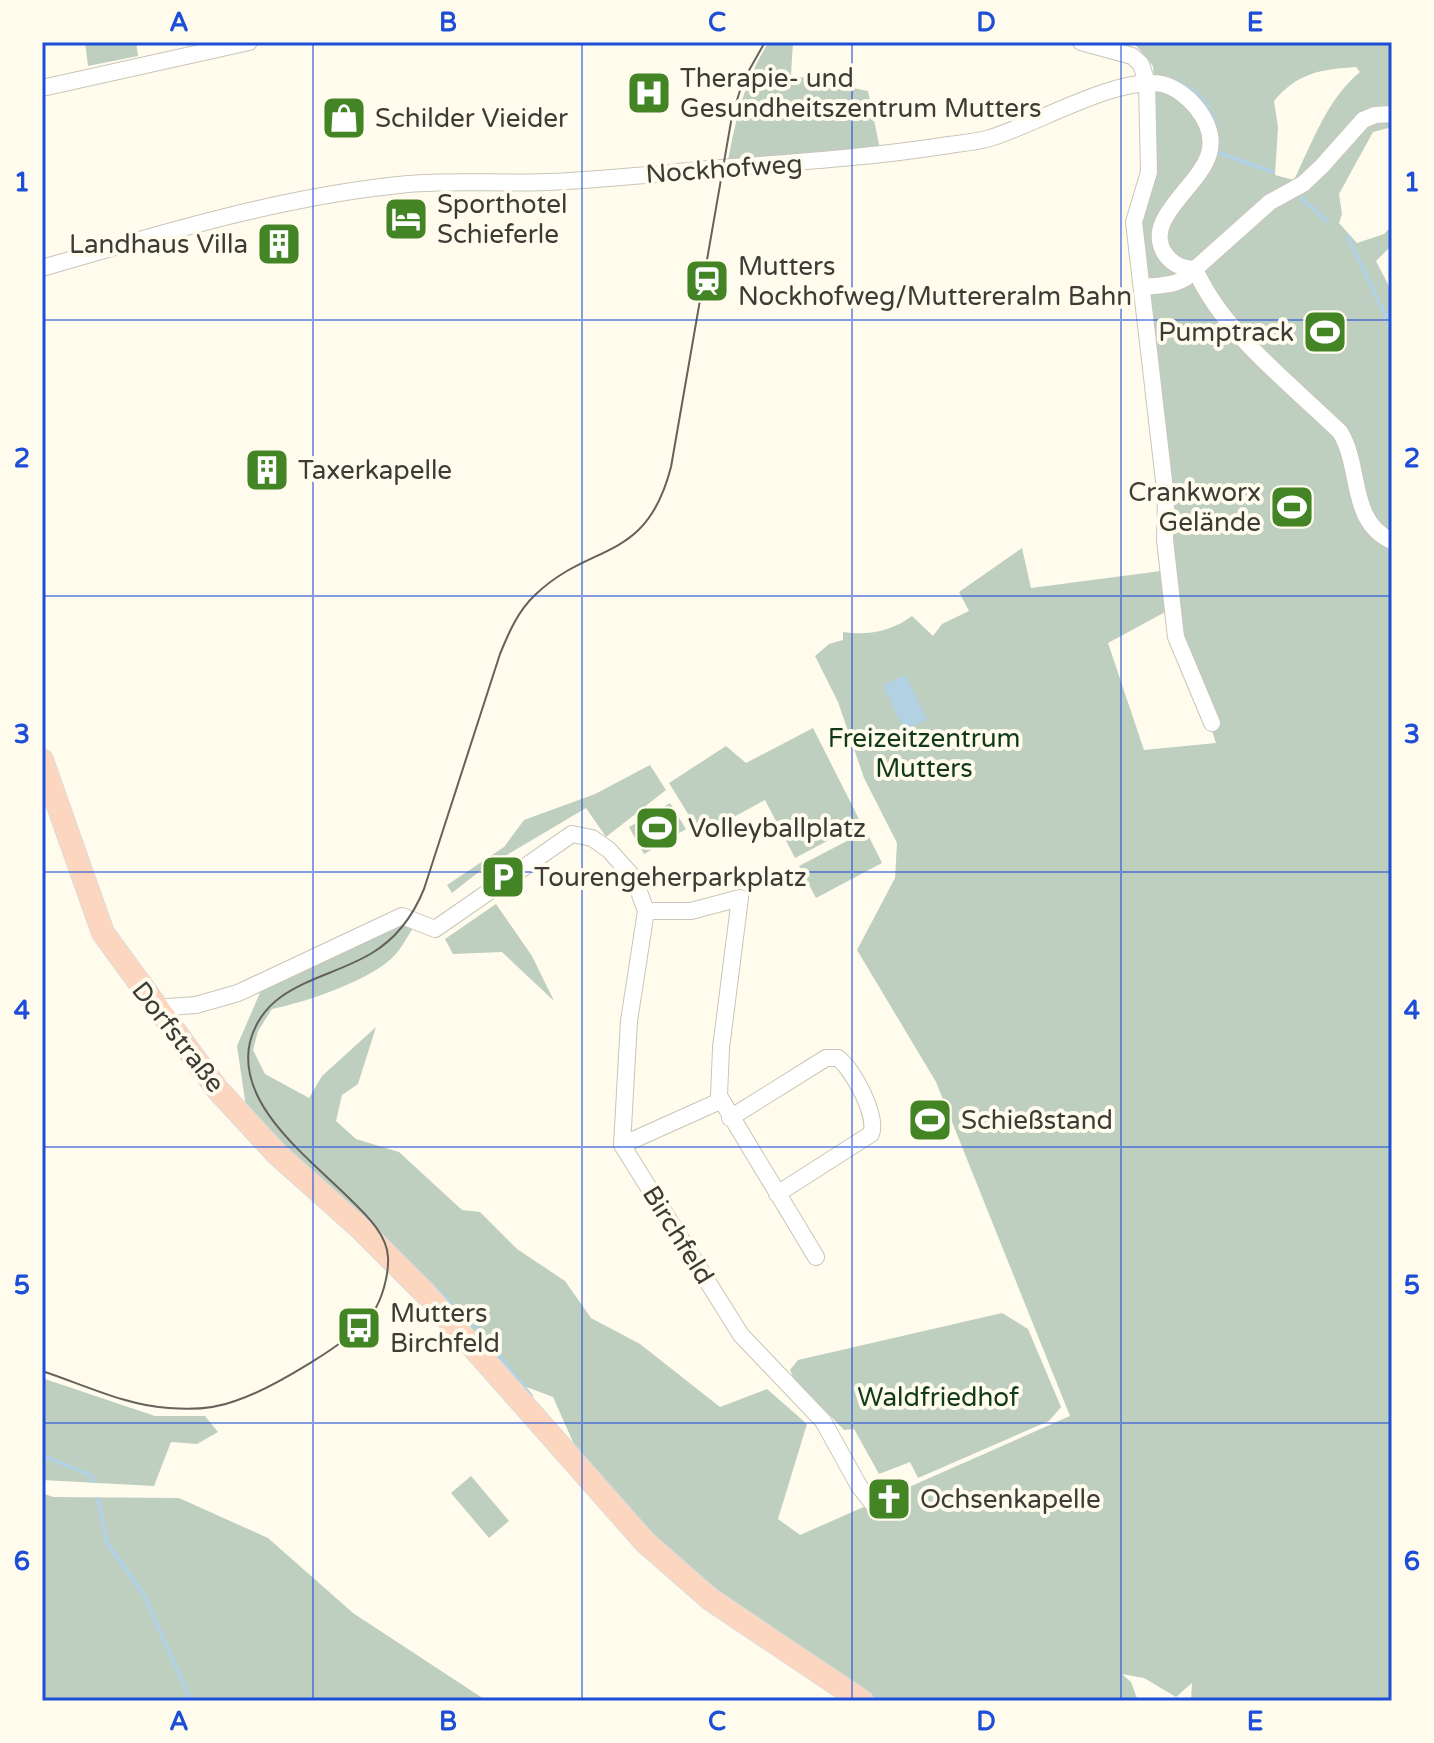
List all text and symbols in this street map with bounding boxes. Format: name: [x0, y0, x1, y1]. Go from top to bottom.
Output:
text: A: [169, 7, 189, 38]
text: B: [439, 7, 457, 38]
text: C: [708, 7, 726, 38]
text: D: [976, 7, 996, 38]
text: E: [1247, 7, 1263, 38]
place label: Therapie- und Gesundheitszentrum Mutters: [680, 63, 1041, 124]
hospital icon: Therapie- und Gesundheitszentrum Mutters: [625, 69, 673, 117]
shop icon: Schilder Vieider: [320, 94, 368, 142]
place label: Schilder Vieider: [375, 103, 568, 134]
street label: Nockhofweg: [644, 148, 804, 190]
text: 1: [14, 167, 30, 198]
text: 1: [1404, 167, 1420, 198]
place label: Sporthotel Schieferle: [437, 189, 567, 250]
hotel icon: Sporthotel Schieferle: [382, 195, 430, 243]
building icon: Landhaus Villa: [255, 220, 303, 268]
place label: Landhaus Villa: [69, 229, 248, 260]
place label: Mutters Nockhofweg/Muttereralm Bahn: [738, 251, 1132, 312]
station icon: Mutters Nockhofweg/Muttereralm Bahn: [683, 257, 731, 305]
sports icon: Pumptrack: [1301, 308, 1349, 356]
place label: Pumptrack: [1158, 317, 1294, 348]
text: 2: [14, 443, 30, 474]
text: 2: [1404, 443, 1420, 474]
building icon: Taxerkapelle: [243, 446, 291, 494]
place label: Taxerkapelle: [298, 455, 452, 486]
place label: Crankworx Gelände: [1128, 477, 1261, 538]
sports icon: Crankworx Gelände: [1268, 483, 1316, 531]
text: 3: [14, 719, 30, 750]
text: 3: [1404, 719, 1420, 750]
park label: Freizeitzentrum Mutters: [828, 723, 1020, 784]
sports icon: Volleyballplatz: [633, 804, 681, 852]
place label: Volleyballplatz: [688, 813, 866, 844]
parking icon: Tourengeherparkplatz: [479, 853, 527, 901]
place label: Tourengeherparkplatz: [534, 862, 807, 893]
street label: Dorfstraße: [125, 975, 231, 1099]
text: 4: [14, 995, 30, 1026]
text: 4: [1404, 995, 1420, 1026]
sports icon: Schießstand: [906, 1096, 954, 1144]
place label: Schießstand: [961, 1105, 1113, 1136]
street label: Birchfeld: [636, 1180, 720, 1290]
text: 5: [14, 1270, 30, 1301]
text: 5: [1404, 1270, 1420, 1301]
place label: Mutters Birchfeld: [390, 1298, 500, 1359]
bus stop icon: Mutters Birchfeld: [335, 1304, 383, 1352]
park label: Waldfriedhof: [857, 1382, 1019, 1413]
church icon: Ochsenkapelle: [865, 1475, 913, 1523]
place label: Ochsenkapelle: [920, 1484, 1101, 1515]
text: 6: [14, 1546, 30, 1577]
text: 6: [1404, 1546, 1420, 1577]
text: A: [169, 1706, 189, 1737]
text: B: [439, 1706, 457, 1737]
text: C: [708, 1706, 726, 1737]
text: D: [976, 1706, 996, 1737]
text: E: [1247, 1706, 1263, 1737]

